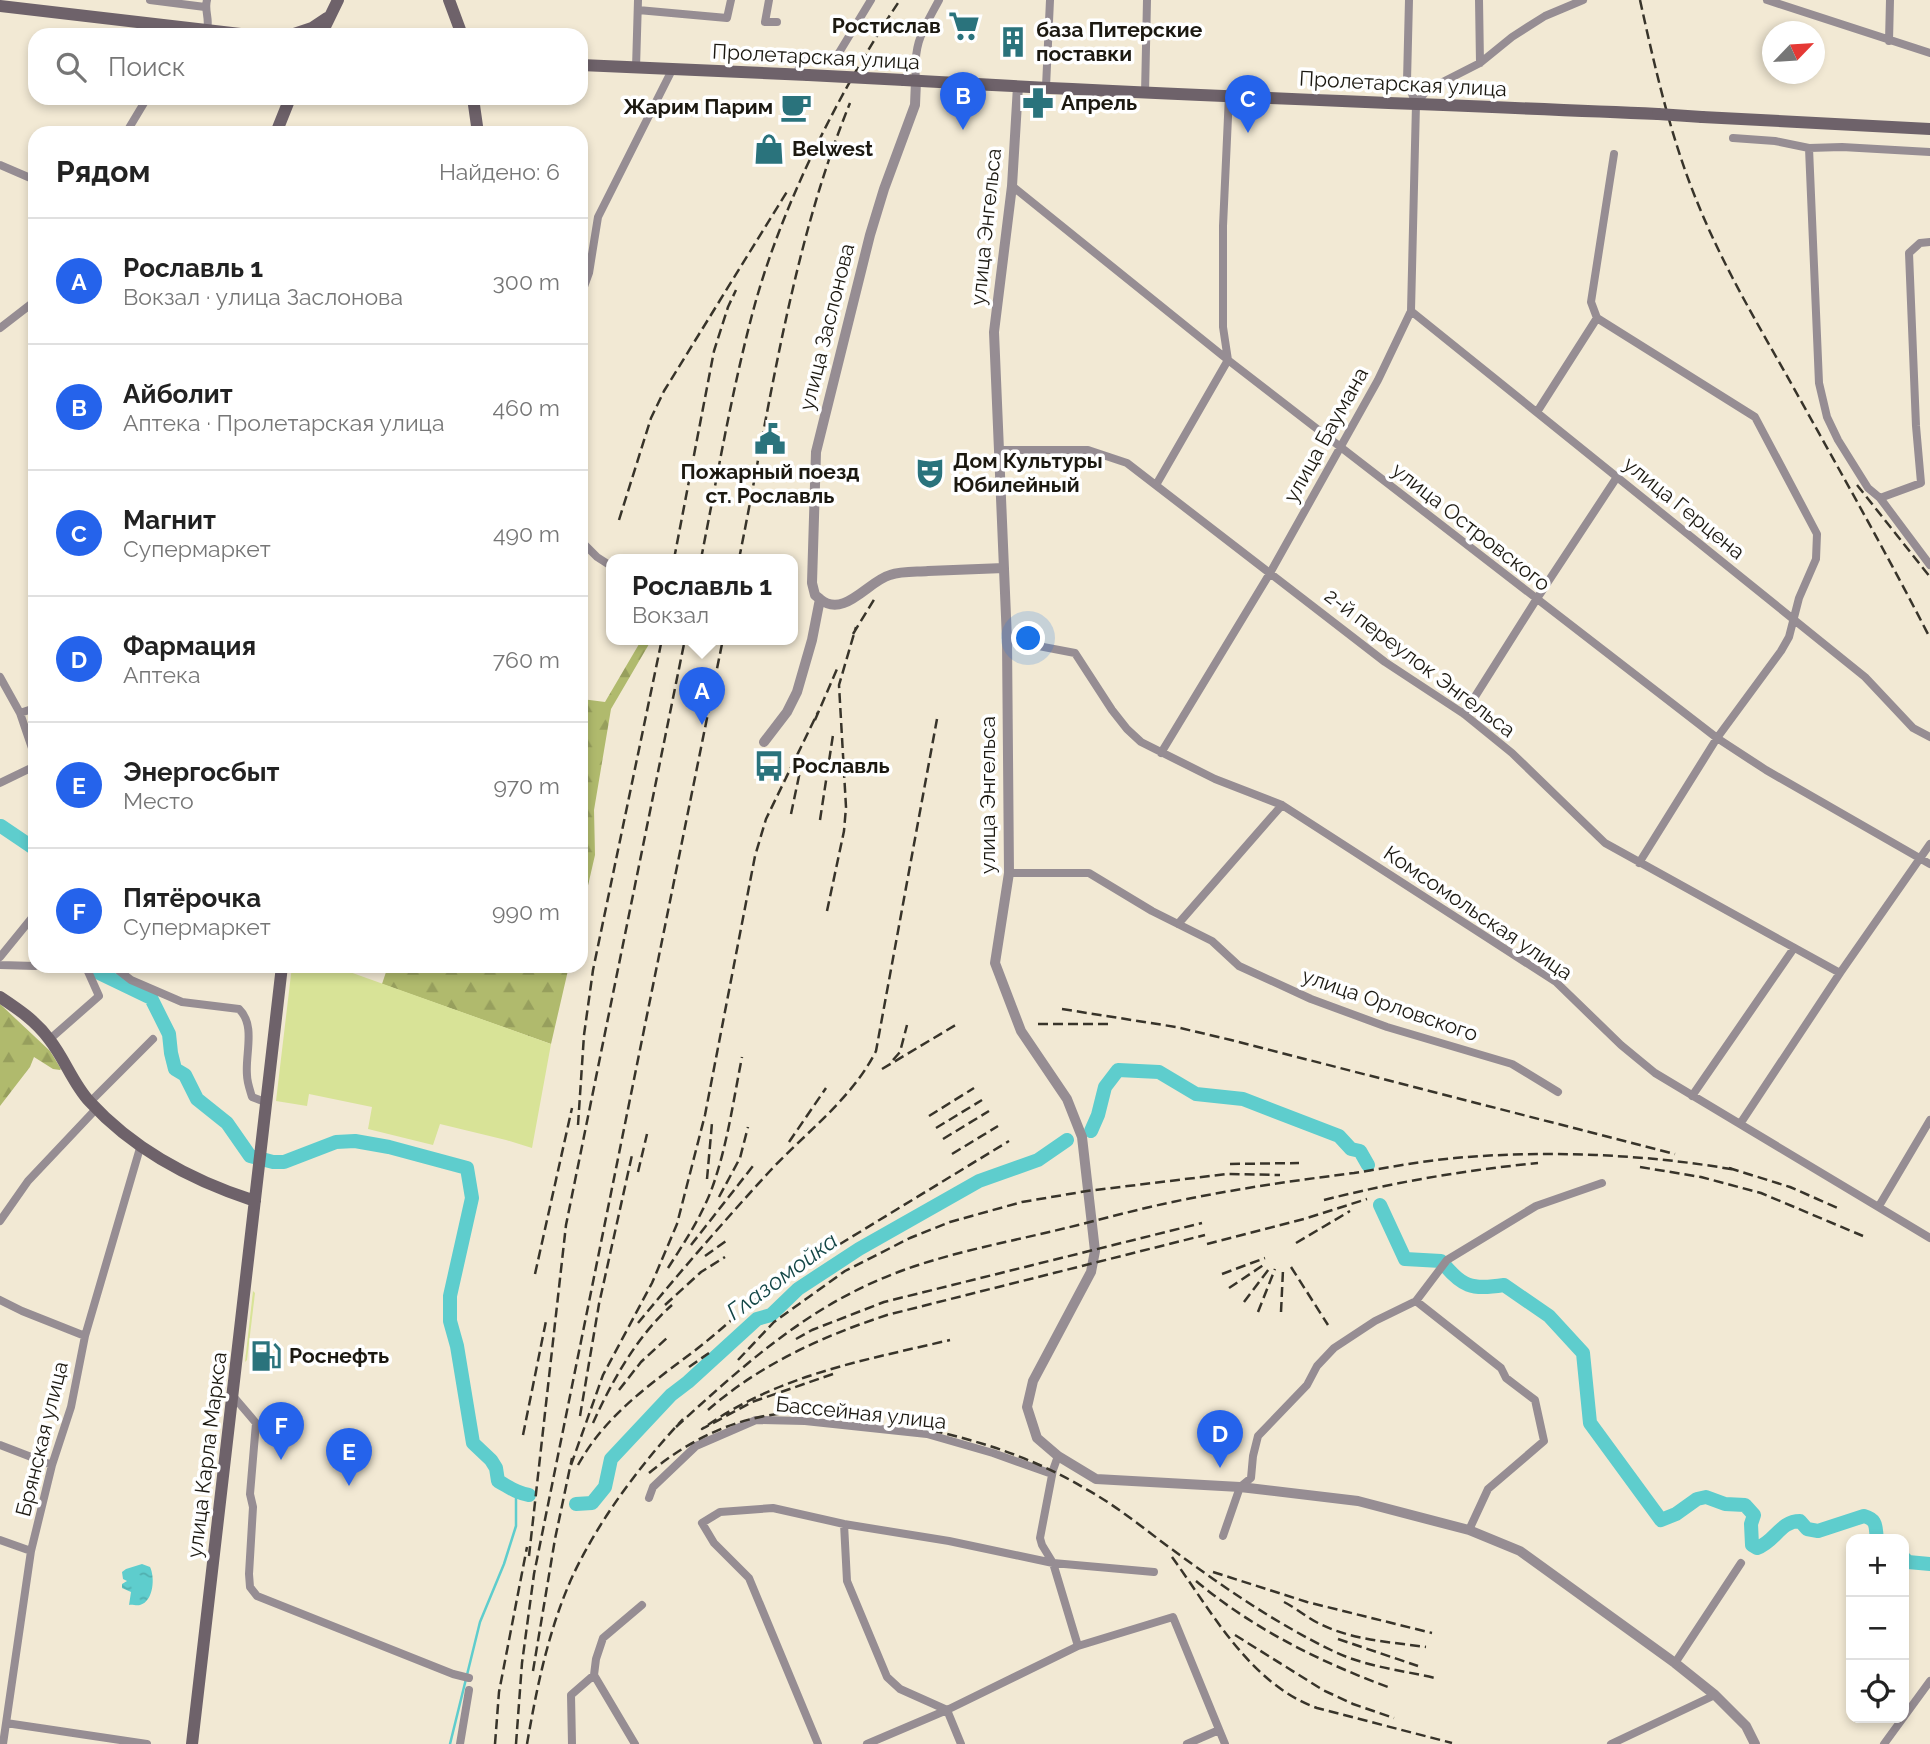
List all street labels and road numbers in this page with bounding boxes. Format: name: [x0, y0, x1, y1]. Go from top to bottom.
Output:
street label: Пролетарская улица: [712, 39, 921, 74]
street label: Пролетарская улица: [1299, 66, 1508, 101]
street label: улица Энгельса: [965, 147, 1006, 307]
street label: улица Заслонова: [794, 241, 859, 413]
street label: улица Баумана: [1278, 363, 1373, 507]
street label: улица Герцена: [1619, 451, 1750, 564]
street label: улица Островского: [1387, 457, 1556, 596]
street label: 2-й переулок Энгельса: [1320, 583, 1521, 742]
street label: улица Энгельса: [975, 716, 1000, 874]
street label: Комсомольская улица: [1379, 840, 1577, 985]
street label: улица Орловского: [1299, 963, 1481, 1046]
street label: улица Карла Маркса: [181, 1351, 232, 1559]
street label: Брянская улица: [10, 1359, 73, 1519]
street label: Бассейная улица: [774, 1391, 948, 1434]

